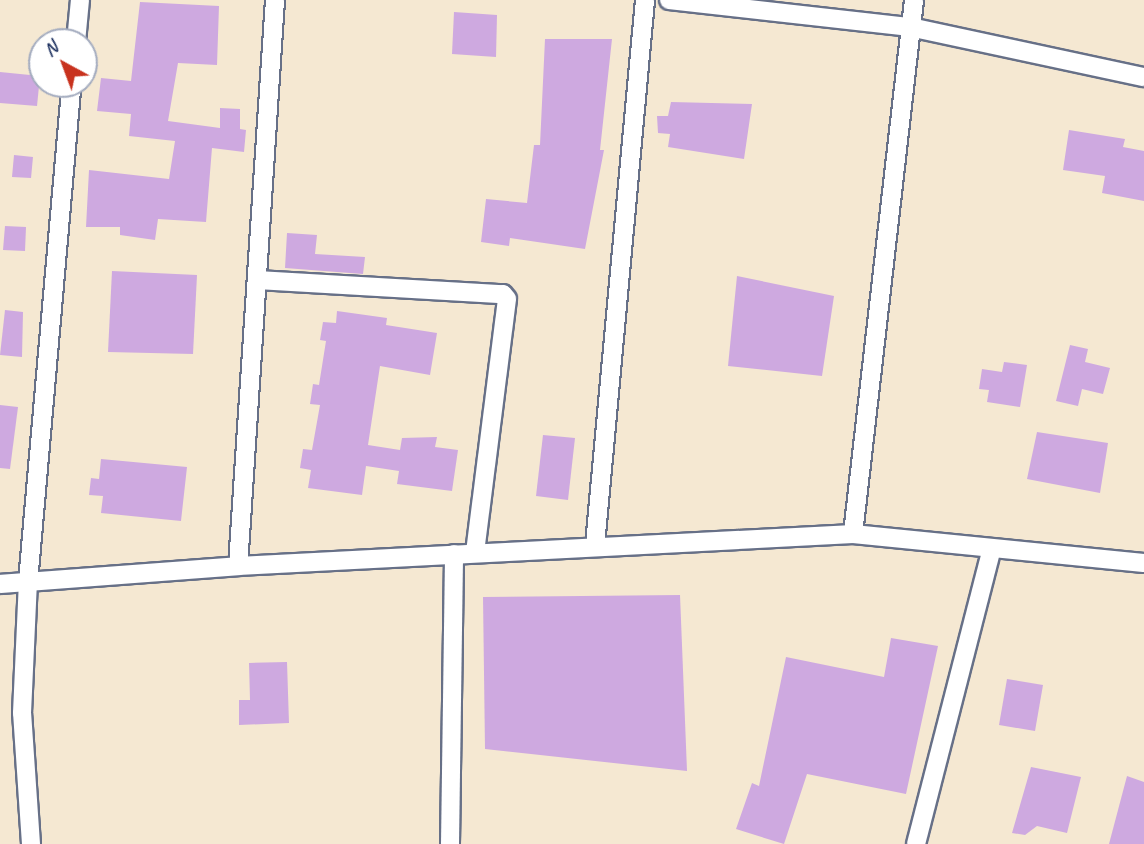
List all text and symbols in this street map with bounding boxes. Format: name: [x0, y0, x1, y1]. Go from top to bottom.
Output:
north arrow: [28, 28, 98, 98]
text: N: [38, 36, 63, 62]

